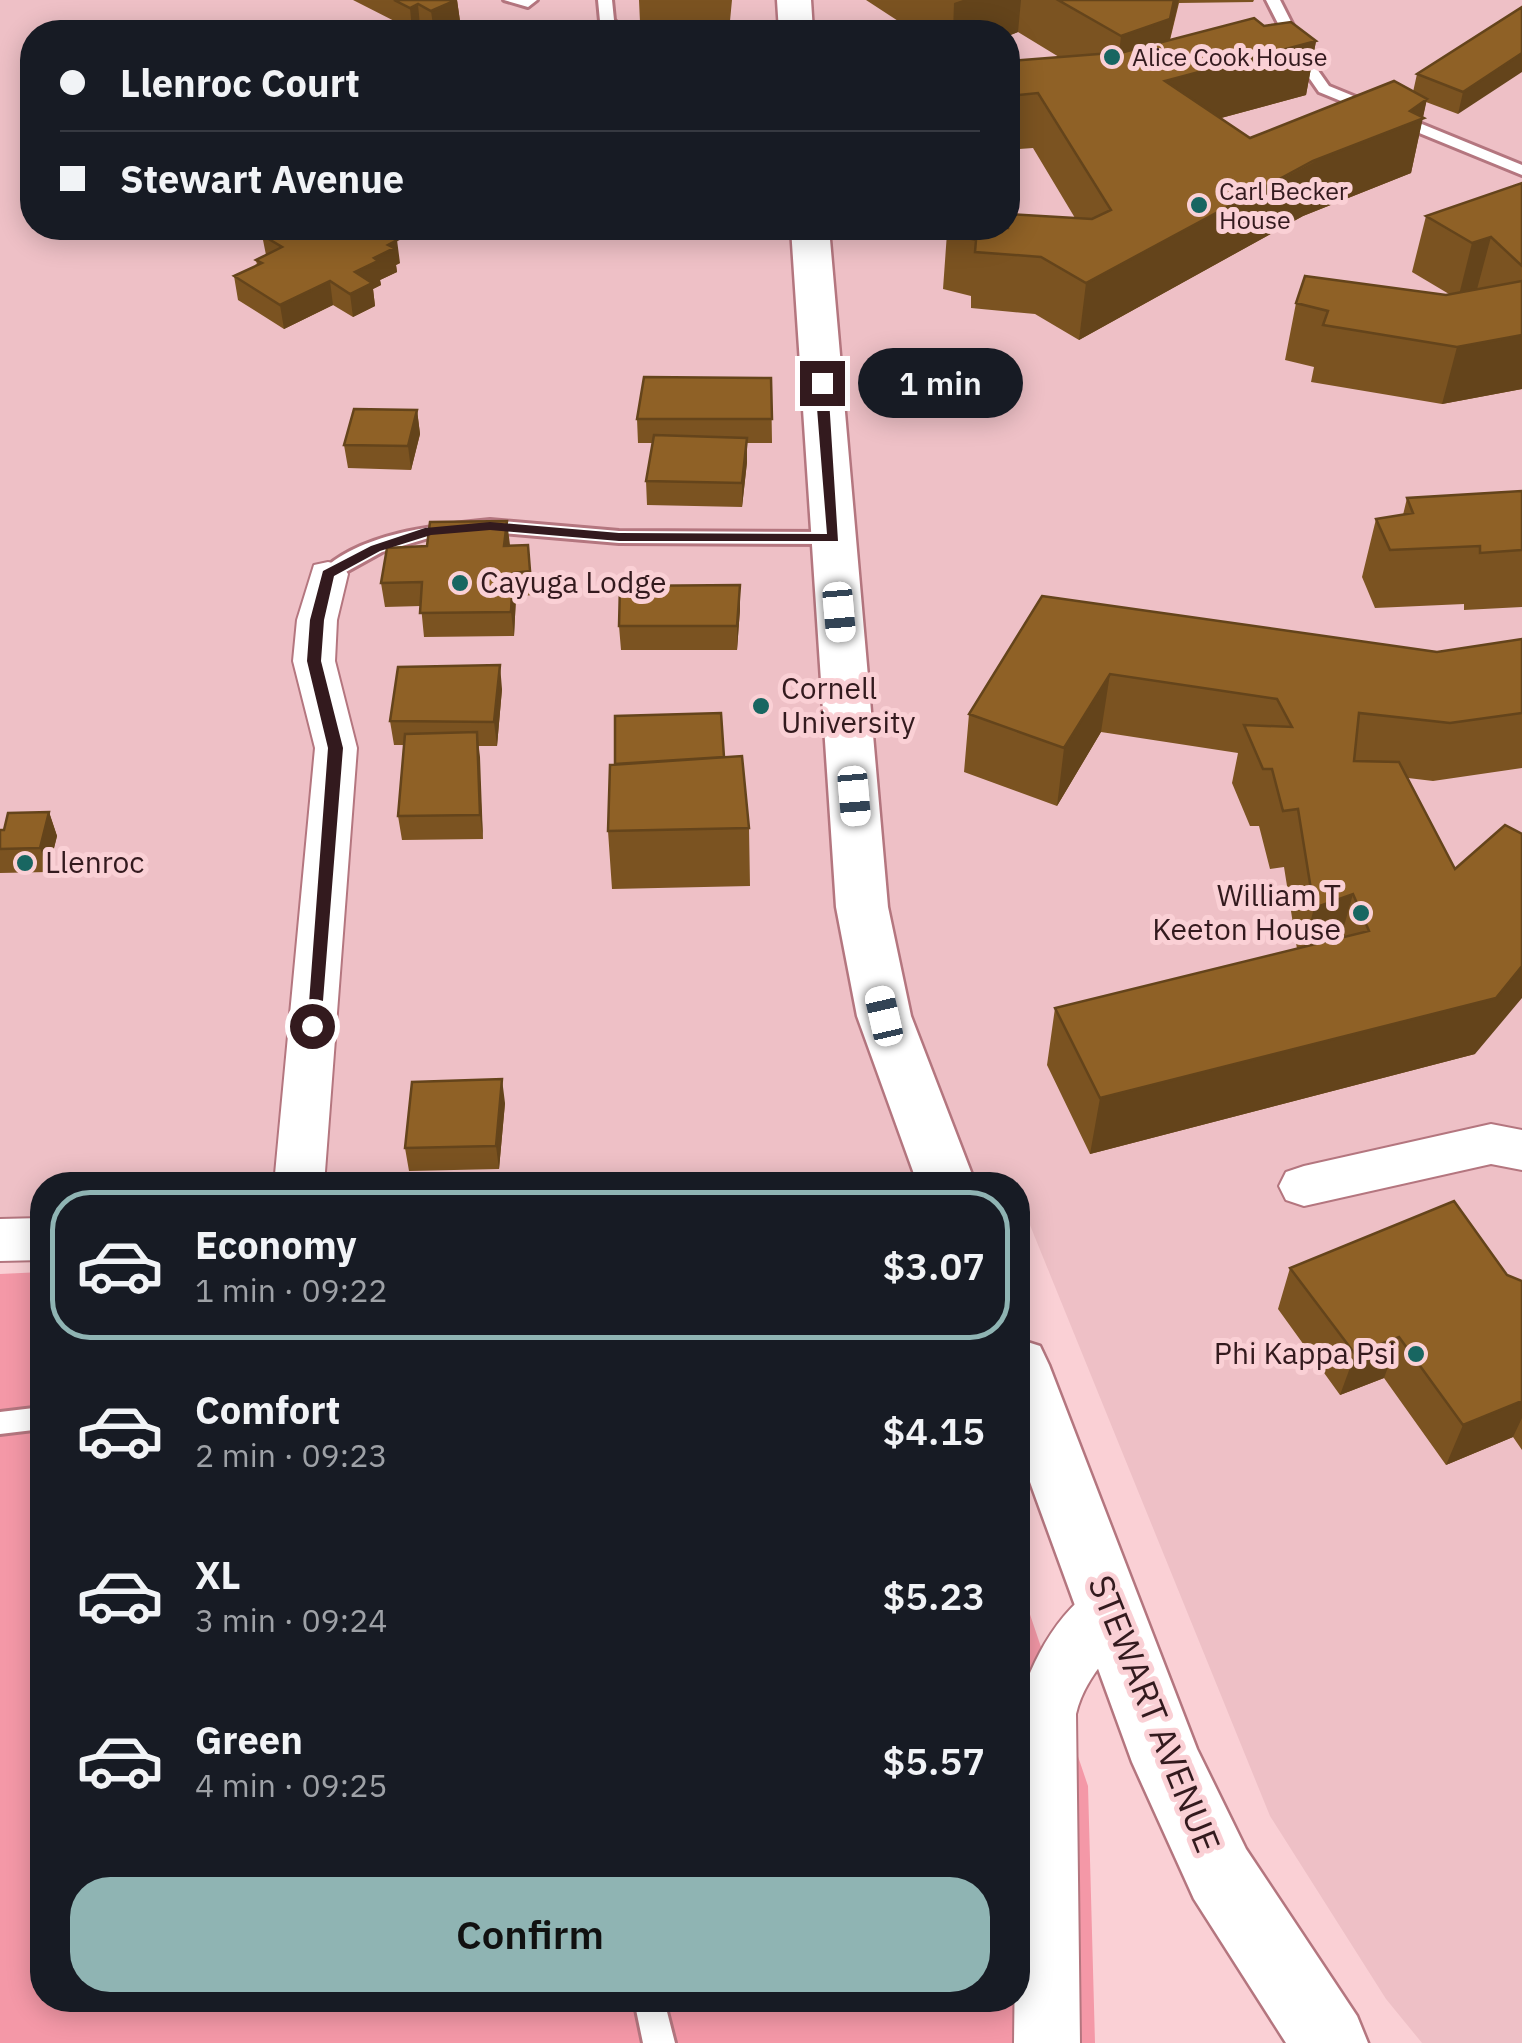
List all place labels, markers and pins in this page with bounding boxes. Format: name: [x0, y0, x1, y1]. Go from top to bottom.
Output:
place label: Alice Cook House: [1132, 40, 1328, 73]
marker: Alice Cook House: [1101, 46, 1123, 68]
place label: Carl Becker House: [1219, 174, 1348, 236]
marker: Carl Becker House: [1188, 194, 1210, 216]
place label: Cayuga Lodge: [480, 562, 666, 601]
marker: Cayuga Lodge: [449, 572, 471, 594]
place label: Cornell University: [781, 668, 916, 741]
marker: Cornell University: [750, 695, 772, 717]
place label: Llenroc: [45, 842, 144, 881]
marker: Llenroc: [14, 852, 36, 874]
place label: William T Keeton House: [1152, 875, 1341, 948]
marker: William T Keeton House: [1350, 902, 1372, 924]
place label: Phi Kappa Psi: [1214, 1333, 1396, 1372]
marker: Phi Kappa Psi: [1405, 1343, 1427, 1365]

